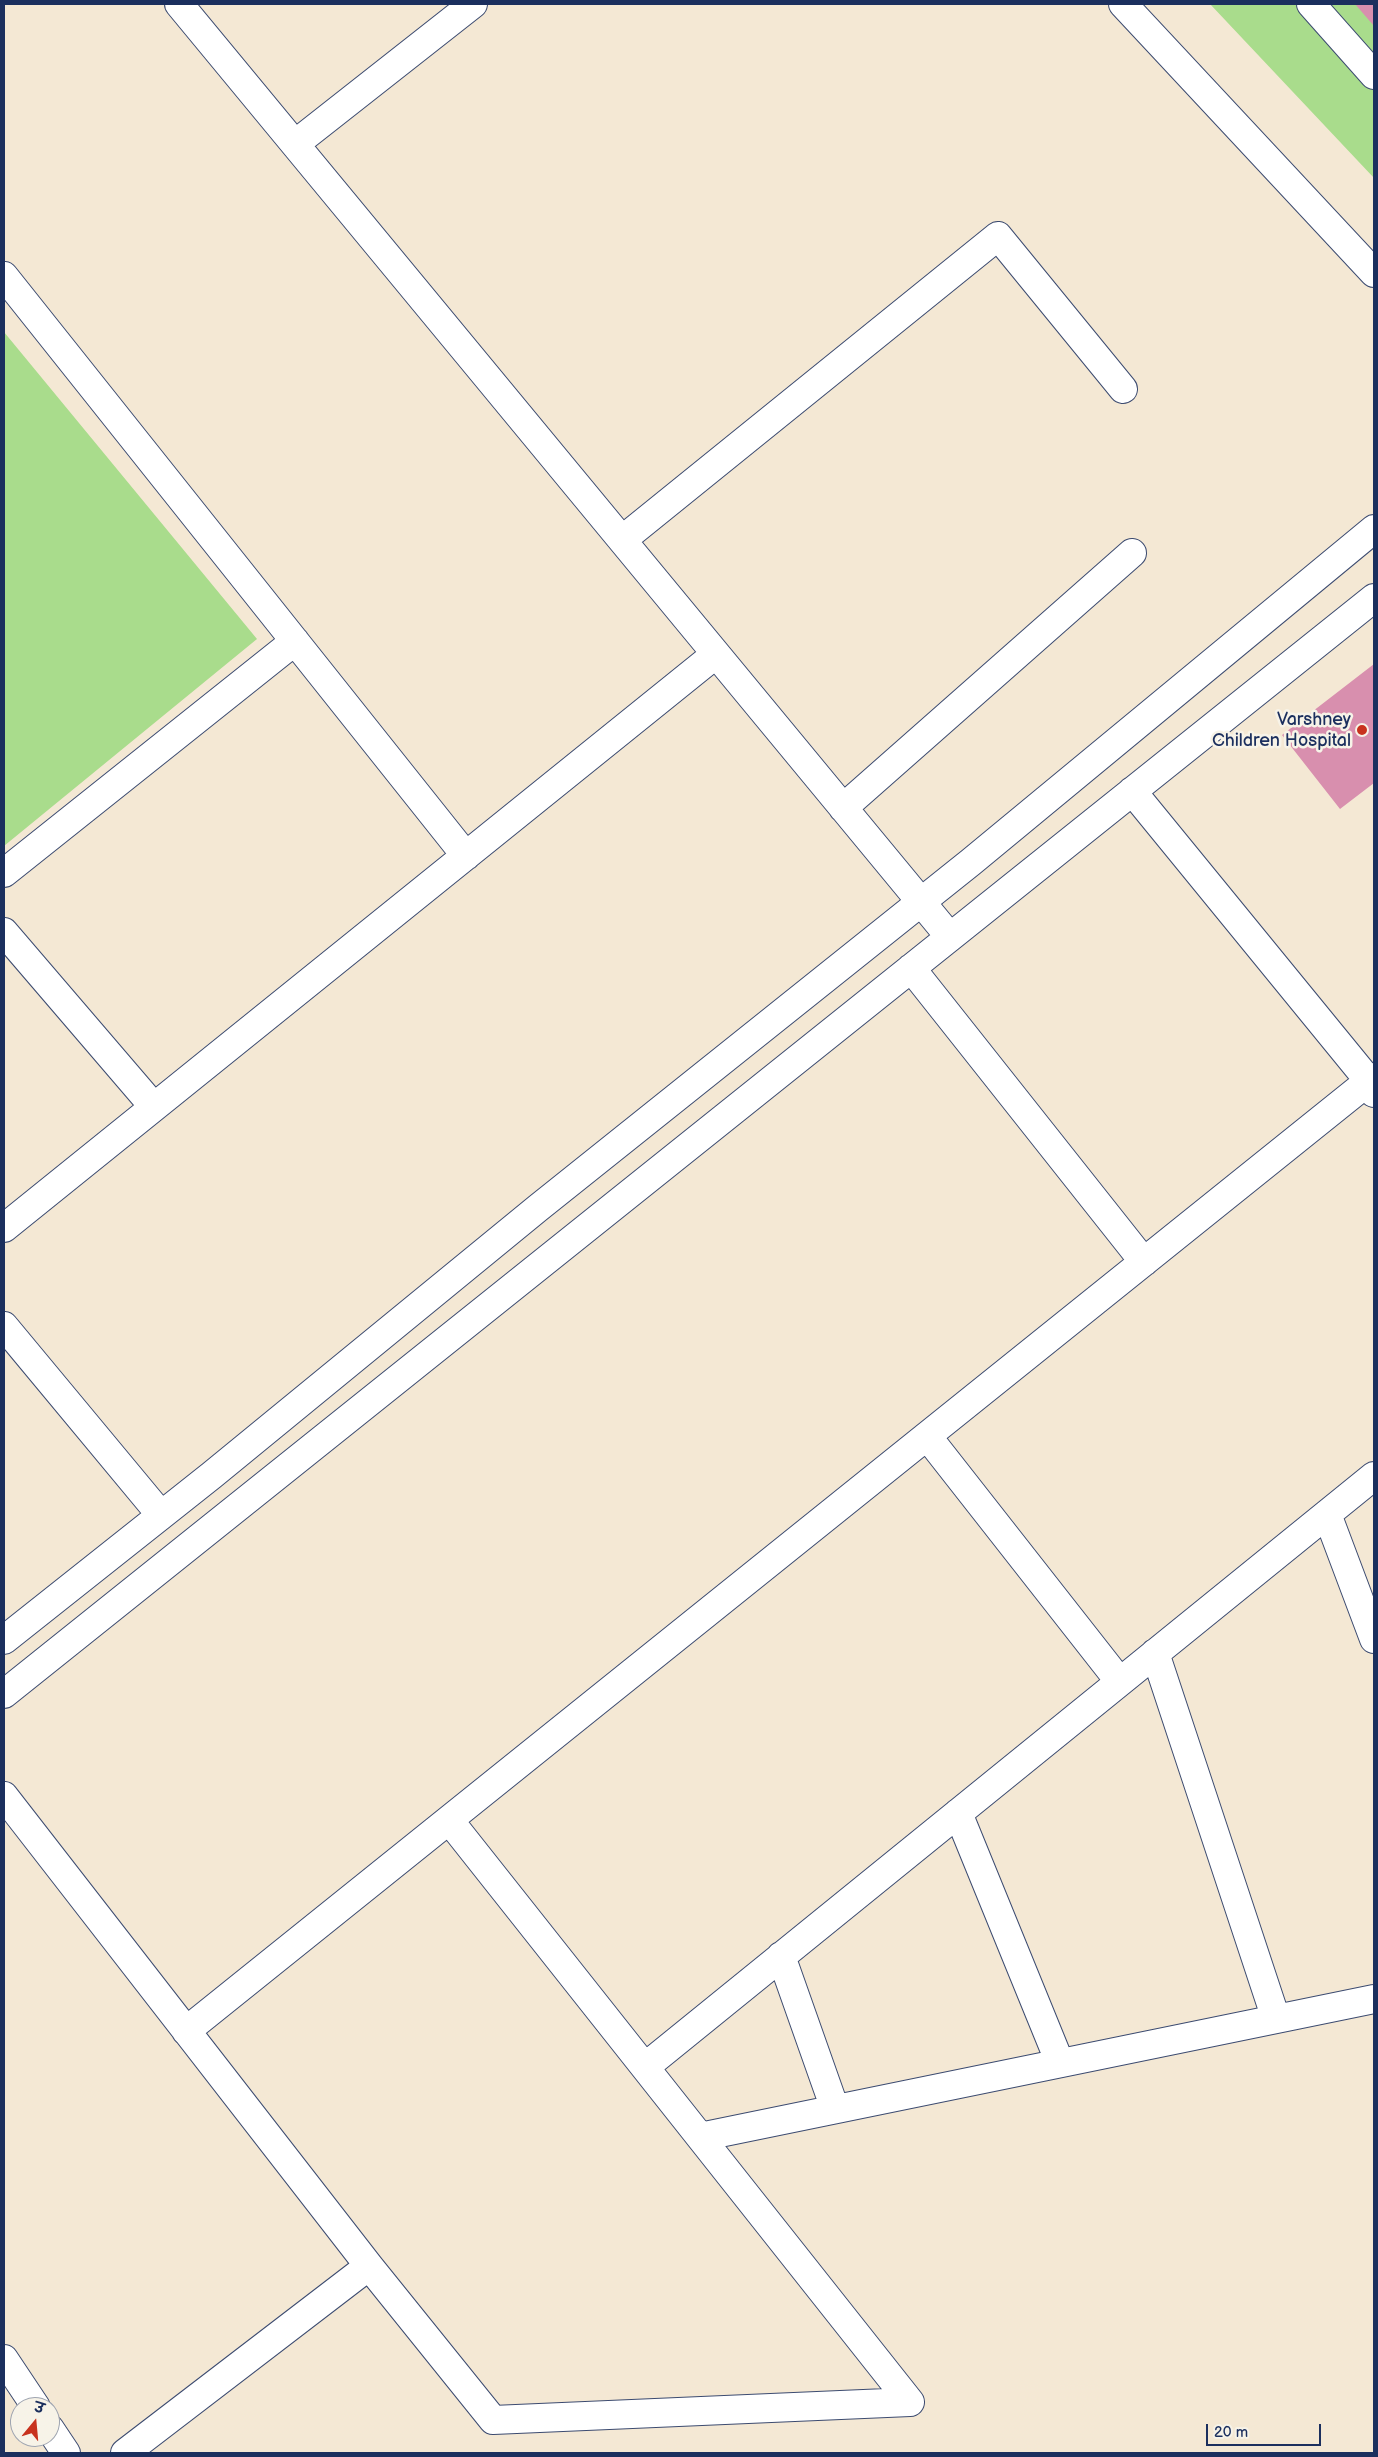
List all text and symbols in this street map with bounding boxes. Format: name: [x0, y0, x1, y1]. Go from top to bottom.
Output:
place label: Varshney Children Hospital: [1212, 709, 1351, 752]
marker: Varshney Children Hospital: [1355, 723, 1369, 737]
north arrow: [10, 2397, 60, 2447]
text: उ: [32, 2399, 46, 2418]
scale bar: [1208, 2414, 1323, 2446]
text: 20 m: [1214, 2423, 1248, 2442]

